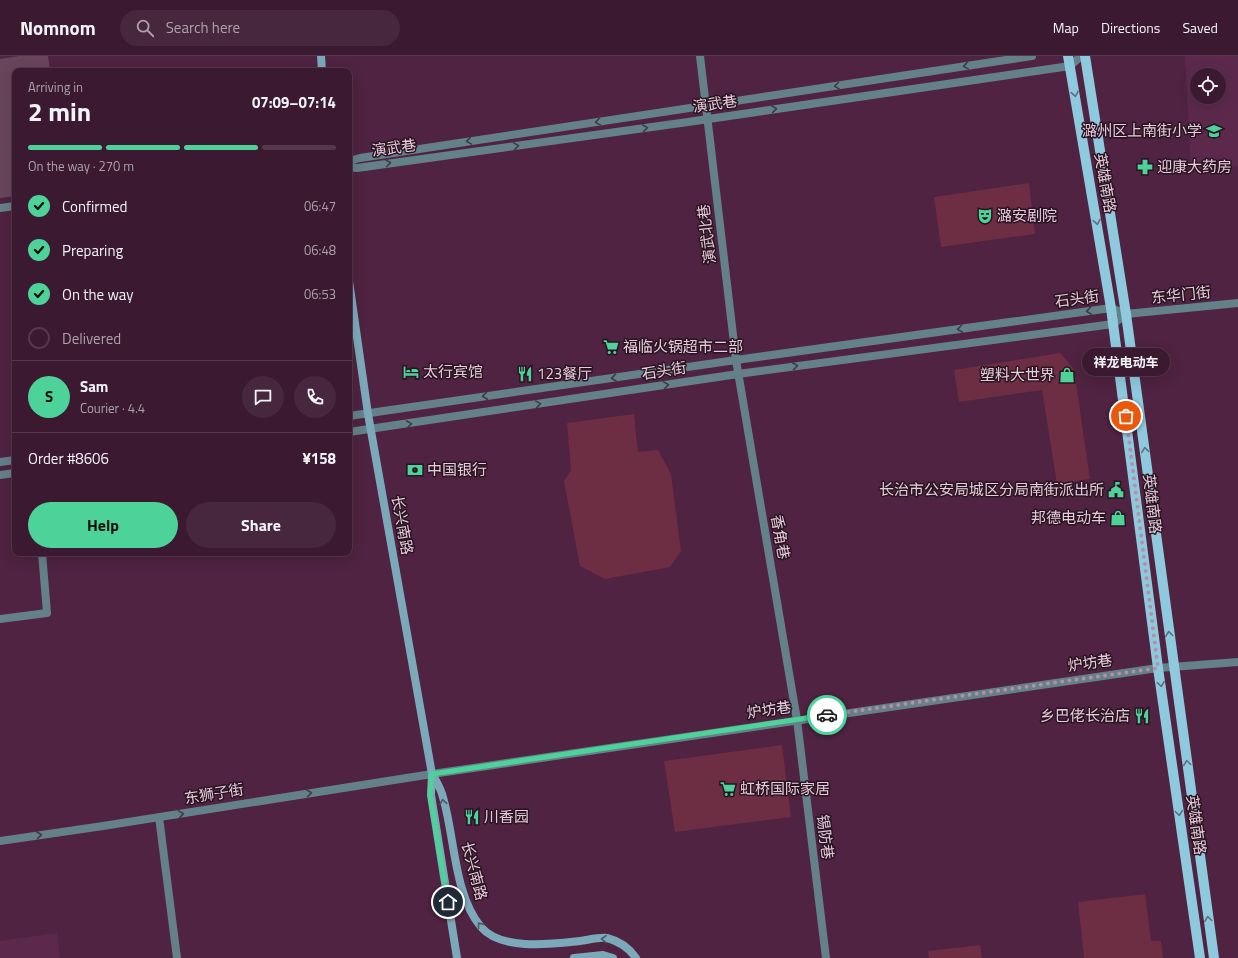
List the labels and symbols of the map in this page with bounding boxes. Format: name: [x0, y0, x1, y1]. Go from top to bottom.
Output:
one-way arrow: [963, 61, 969, 70]
one-way arrow: [834, 81, 840, 90]
street label: 演武巷: [691, 89, 739, 118]
one-way arrow: [1070, 91, 1079, 97]
one-way arrow: [771, 105, 777, 114]
one-way arrow: [595, 117, 601, 126]
place label: 潞州区上南街小学: [1082, 119, 1202, 142]
school or university icon: 潞州区上南街小学: [1205, 122, 1223, 140]
one-way arrow: [642, 124, 648, 133]
street label: 演武巷: [370, 133, 418, 162]
one-way arrow: [466, 136, 472, 145]
one-way arrow: [513, 142, 520, 151]
street label: 英雄南路: [1089, 151, 1122, 214]
place label: 迎康大药房: [1157, 155, 1232, 178]
pharmacy icon: 迎康大药房: [1136, 158, 1154, 176]
one-way arrow: [385, 159, 391, 168]
street label: 演武北巷: [691, 203, 722, 265]
place label: 潞安剧院: [997, 204, 1057, 227]
theatre icon: 潞安剧院: [976, 207, 994, 225]
one-way arrow: [1092, 219, 1101, 226]
street label: 东华门街: [1150, 280, 1212, 309]
street label: 石头街: [1053, 284, 1101, 313]
one-way arrow: [1086, 306, 1092, 315]
one-way arrow: [957, 324, 963, 333]
place label: 福临火锅超市二部: [623, 335, 743, 358]
supermarket icon: 福临火锅超市二部: [602, 338, 620, 356]
callout: 祥龙电动车: [1082, 348, 1170, 376]
street label: 石头街: [640, 356, 688, 385]
place label: 太行宾馆: [423, 360, 483, 383]
place label: 123餐厅: [537, 362, 592, 385]
one-way arrow: [792, 362, 798, 371]
hotel icon: 太行宾馆: [402, 363, 420, 381]
place label: 塑料大世界: [980, 363, 1055, 386]
restaurant icon: 123餐厅: [516, 365, 534, 383]
shop icon: 塑料大世界: [1058, 366, 1076, 384]
one-way arrow: [611, 373, 617, 382]
one-way arrow: [663, 381, 669, 389]
one-way arrow: [482, 391, 488, 400]
pin: [1109, 399, 1143, 433]
one-way arrow: [535, 400, 541, 409]
one-way arrow: [406, 420, 412, 429]
one-way arrow: [1141, 447, 1150, 453]
place label: 中国银行: [427, 458, 487, 481]
bank icon: 中国银行: [406, 461, 424, 479]
street label: 英雄南路: [1137, 473, 1168, 535]
place label: 长治市公安局城区分局南街派出所: [879, 478, 1104, 501]
public building icon: 长治市公安局城区分局南街派出所: [1107, 481, 1125, 499]
street label: 长兴南路: [386, 493, 419, 556]
place label: 邦德电动车: [1031, 506, 1106, 529]
shop icon: 邦德电动车: [1109, 509, 1127, 527]
street label: 香角巷: [765, 513, 796, 561]
one-way arrow: [1165, 631, 1174, 637]
street label: 炉坊巷: [1066, 648, 1114, 677]
one-way arrow: [1156, 681, 1165, 687]
street label: 炉坊巷: [745, 695, 793, 724]
courier: [807, 695, 847, 735]
place label: 乡巴佬长治店: [1040, 704, 1130, 727]
restaurant icon: 乡巴佬长治店: [1133, 707, 1151, 725]
one-way arrow: [1183, 760, 1192, 766]
street label: 东狮子街: [182, 777, 245, 810]
place label: 虹桥国际家居: [740, 777, 830, 800]
supermarket icon: 虹桥国际家居: [719, 780, 737, 798]
one-way arrow: [306, 790, 313, 798]
street label: 英雄南路: [1181, 794, 1212, 856]
one-way arrow: [440, 799, 448, 805]
place label: 川香园: [484, 805, 529, 828]
restaurant icon: 川香园: [463, 808, 481, 826]
one-way arrow: [178, 810, 184, 819]
one-way arrow: [1174, 810, 1183, 816]
street label: 锡防巷: [811, 813, 840, 861]
one-way arrow: [36, 831, 42, 840]
street label: 长兴南路: [456, 839, 493, 903]
pin: [431, 885, 465, 919]
one-way arrow: [1204, 916, 1213, 922]
one-way arrow: [478, 923, 485, 930]
one-way arrow: [601, 935, 607, 944]

